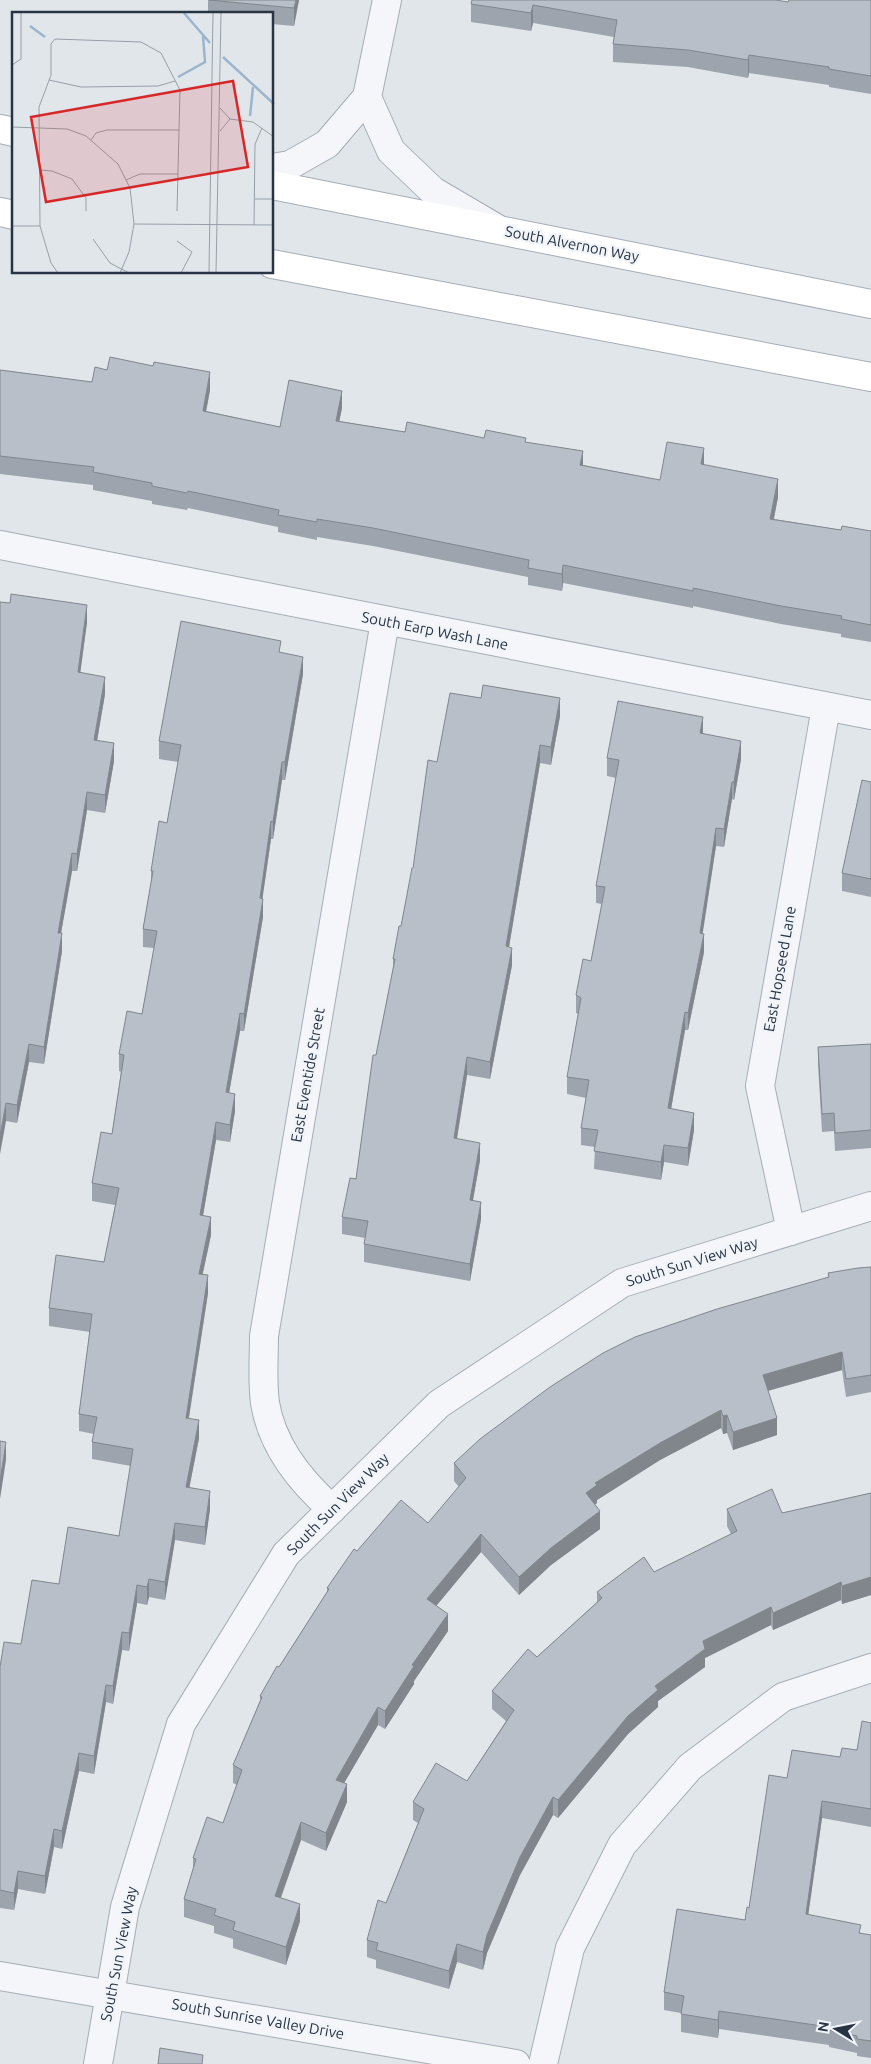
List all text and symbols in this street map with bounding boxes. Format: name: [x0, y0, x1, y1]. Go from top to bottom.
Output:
inset map: [12, 12, 274, 274]
street label: South Alvernon Way: [504, 222, 640, 265]
street label: South Earp Wash Lane: [360, 608, 510, 653]
street label: East Hopseed Lane: [760, 905, 799, 1033]
street label: East Eventide Street: [287, 1006, 328, 1143]
street label: South Sun View Way: [624, 1233, 760, 1290]
street label: South Sun View Way: [283, 1449, 392, 1558]
street label: South Sun View Way: [97, 1885, 140, 2023]
street label: South Sunrise Valley Drive: [170, 1995, 346, 2042]
north arrow: [811, 2004, 861, 2054]
text: N: [814, 2020, 832, 2033]

